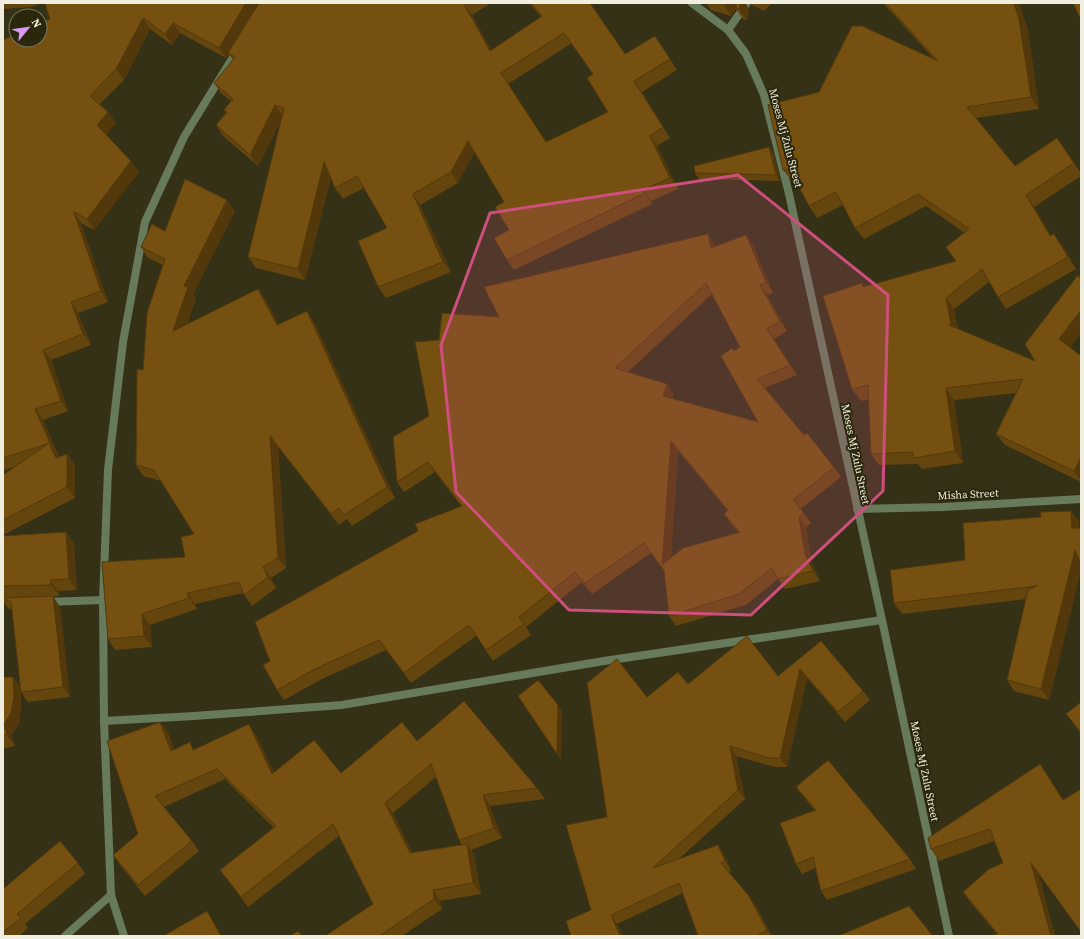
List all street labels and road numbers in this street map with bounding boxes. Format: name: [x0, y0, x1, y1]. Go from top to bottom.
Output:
street label: Moses Mj Zulu Street: [765, 87, 806, 190]
street label: Moses Mj Zulu Street: [838, 403, 874, 506]
street label: Misha Street: [937, 485, 999, 504]
street label: Moses Mj Zulu Street: [907, 720, 943, 823]

